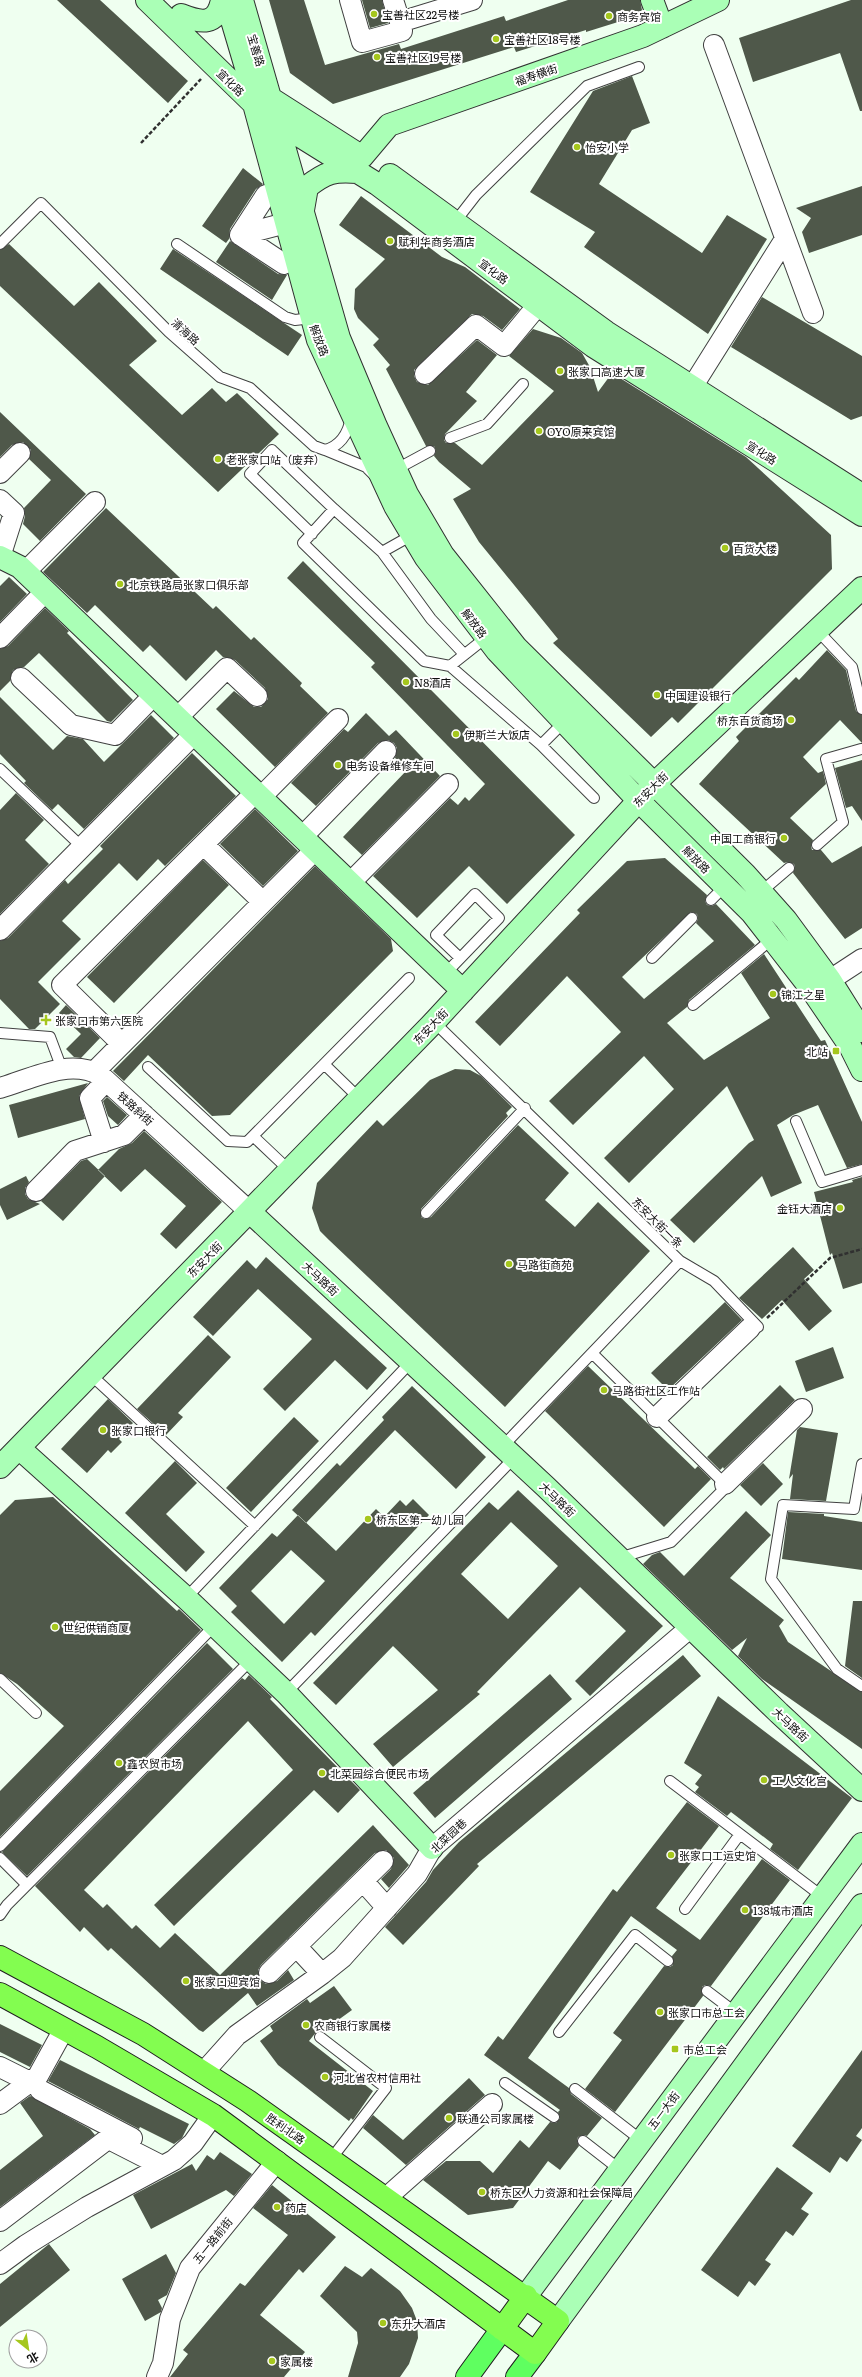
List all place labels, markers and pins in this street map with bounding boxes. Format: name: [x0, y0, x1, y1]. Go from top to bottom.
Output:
place label: 宝善社区22号楼: [382, 6, 459, 22]
place label: 商务宾馆: [617, 8, 661, 24]
marker: 宝善社区22号楼: [369, 9, 379, 19]
marker: 商务宾馆: [604, 11, 614, 21]
place label: 宝善社区18号楼: [504, 31, 581, 47]
marker: 宝善社区18号楼: [491, 34, 501, 44]
place label: 宝善社区19号楼: [385, 49, 461, 65]
marker: 宝善社区19号楼: [372, 52, 382, 62]
place label: 怡安小学: [585, 139, 629, 155]
marker: 怡安小学: [572, 142, 582, 152]
place label: 赋利华商务酒店: [398, 233, 475, 249]
marker: 赋利华商务酒店: [385, 236, 395, 246]
place label: 张家口高速大厦: [568, 363, 645, 379]
marker: 张家口高速大厦: [555, 366, 565, 376]
place label: OYO原来宾馆: [547, 423, 615, 439]
marker: OYO原来宾馆: [534, 426, 544, 436]
place label: 老张家口站（废弃）: [226, 451, 325, 467]
marker: 老张家口站（废弃）: [213, 454, 223, 464]
place label: 百货大楼: [733, 540, 777, 556]
marker: 百货大楼: [720, 543, 730, 553]
place label: 北京铁路局张家口俱乐部: [128, 576, 249, 592]
marker: 北京铁路局张家口俱乐部: [115, 579, 125, 589]
place label: N8酒店: [414, 674, 451, 690]
marker: N8酒店: [401, 677, 411, 687]
place label: 中国建设银行: [665, 687, 731, 703]
marker: 中国建设银行: [652, 690, 662, 700]
place label: 桥东百货商场: [717, 712, 783, 728]
marker: 桥东百货商场: [786, 715, 796, 725]
place label: 伊斯兰大饭店: [464, 726, 530, 742]
marker: 伊斯兰大饭店: [451, 729, 461, 739]
place label: 电务设备维修车间: [346, 757, 434, 773]
marker: 电务设备维修车间: [333, 760, 343, 770]
place label: 中国工商银行: [710, 830, 776, 846]
marker: 中国工商银行: [779, 833, 789, 843]
place label: 锦江之星: [781, 986, 825, 1002]
marker: 锦江之星: [768, 989, 778, 999]
place label: 张家口市第六医院: [55, 1012, 143, 1028]
marker: 张家口市第六医院: [40, 1014, 52, 1026]
place label: 北站: [806, 1043, 828, 1059]
marker: 北站: [831, 1046, 841, 1056]
place label: 金钰大酒店: [777, 1200, 832, 1216]
marker: 金钰大酒店: [835, 1203, 845, 1213]
place label: 马路街商苑: [517, 1256, 572, 1272]
marker: 马路街商苑: [504, 1259, 514, 1269]
place label: 马路街社区工作站: [612, 1382, 700, 1398]
marker: 马路街社区工作站: [599, 1385, 609, 1395]
place label: 张家口银行: [111, 1422, 166, 1438]
marker: 张家口银行: [98, 1425, 108, 1435]
place label: 桥东区第一幼儿园: [376, 1511, 464, 1527]
marker: 桥东区第一幼儿园: [363, 1514, 373, 1524]
place label: 世纪供销商厦: [63, 1619, 129, 1635]
marker: 世纪供销商厦: [50, 1622, 60, 1632]
place label: 鑫农贸市场: [127, 1755, 182, 1771]
marker: 鑫农贸市场: [114, 1758, 124, 1768]
place label: 北菜园综合便民市场: [330, 1765, 429, 1781]
marker: 北菜园综合便民市场: [317, 1768, 327, 1778]
place label: 工人文化宫: [772, 1772, 827, 1788]
marker: 工人文化宫: [759, 1775, 769, 1785]
place label: 张家口工运史馆: [679, 1847, 756, 1863]
marker: 张家口工运史馆: [666, 1850, 676, 1860]
place label: 138城市酒店: [753, 1902, 814, 1918]
marker: 138城市酒店: [740, 1905, 750, 1915]
place label: 张家口迎宾馆: [194, 1973, 260, 1989]
marker: 张家口迎宾馆: [181, 1976, 191, 1986]
place label: 张家口市总工会: [668, 2004, 745, 2020]
marker: 张家口市总工会: [655, 2007, 665, 2017]
place label: 农商银行家属楼: [314, 2017, 391, 2033]
marker: 农商银行家属楼: [301, 2020, 311, 2030]
place label: 市总工会: [683, 2041, 727, 2057]
marker: 市总工会: [670, 2044, 680, 2054]
place label: 河北省农村信用社: [333, 2069, 421, 2085]
marker: 河北省农村信用社: [320, 2072, 330, 2082]
place label: 联通公司家属楼: [457, 2110, 534, 2126]
marker: 联通公司家属楼: [444, 2113, 454, 2123]
place label: 桥东区人力资源和社会保障局: [490, 2184, 633, 2200]
marker: 桥东区人力资源和社会保障局: [477, 2187, 487, 2197]
place label: 药店: [285, 2199, 307, 2215]
marker: 药店: [272, 2202, 282, 2212]
place label: 东升大酒店: [391, 2315, 446, 2331]
marker: 东升大酒店: [378, 2318, 388, 2328]
place label: 家属楼: [280, 2353, 313, 2369]
marker: 家属楼: [267, 2356, 277, 2366]

